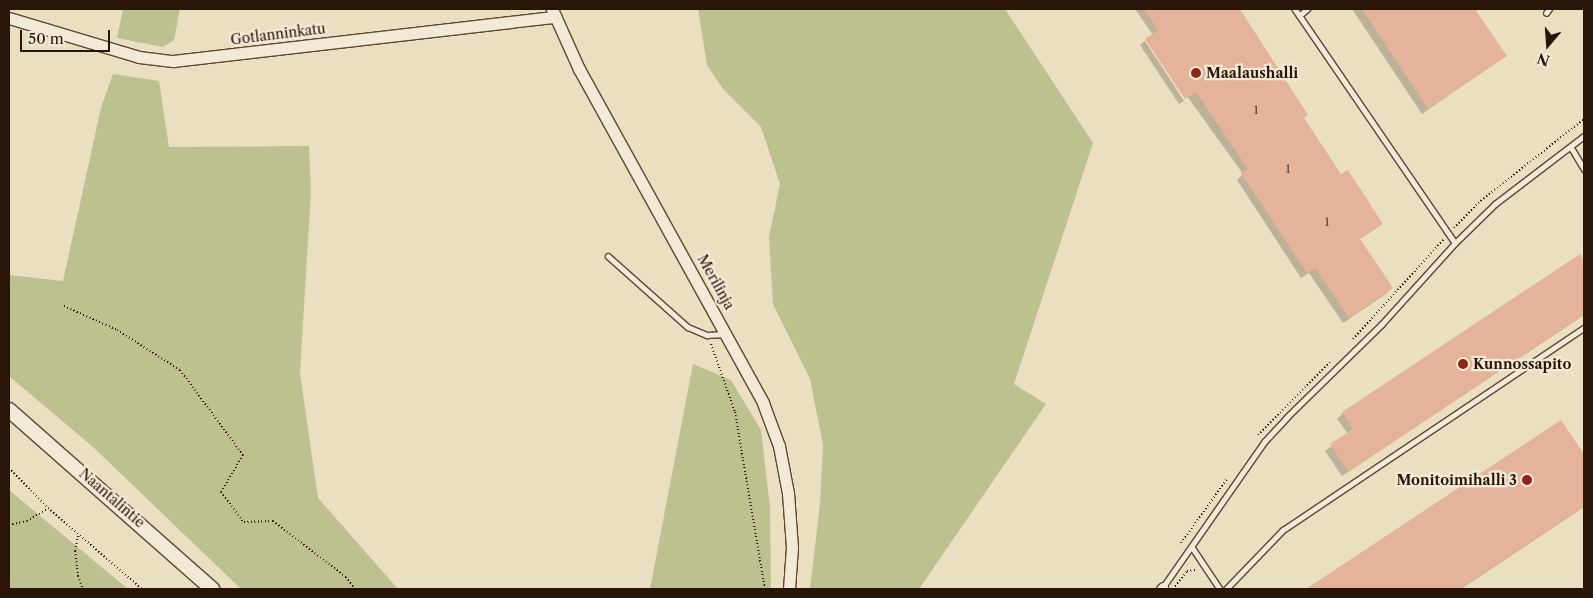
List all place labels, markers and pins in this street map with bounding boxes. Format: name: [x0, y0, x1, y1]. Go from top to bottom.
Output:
place label: Maalaushalli: [1206, 65, 1298, 81]
marker: Maalaushalli: [1190, 67, 1202, 79]
place label: Kunnossapito: [1473, 356, 1571, 372]
marker: Kunnossapito: [1457, 358, 1469, 370]
place label: Monitoimihalli 3: [1397, 472, 1517, 488]
marker: Monitoimihalli 3: [1521, 474, 1533, 486]

